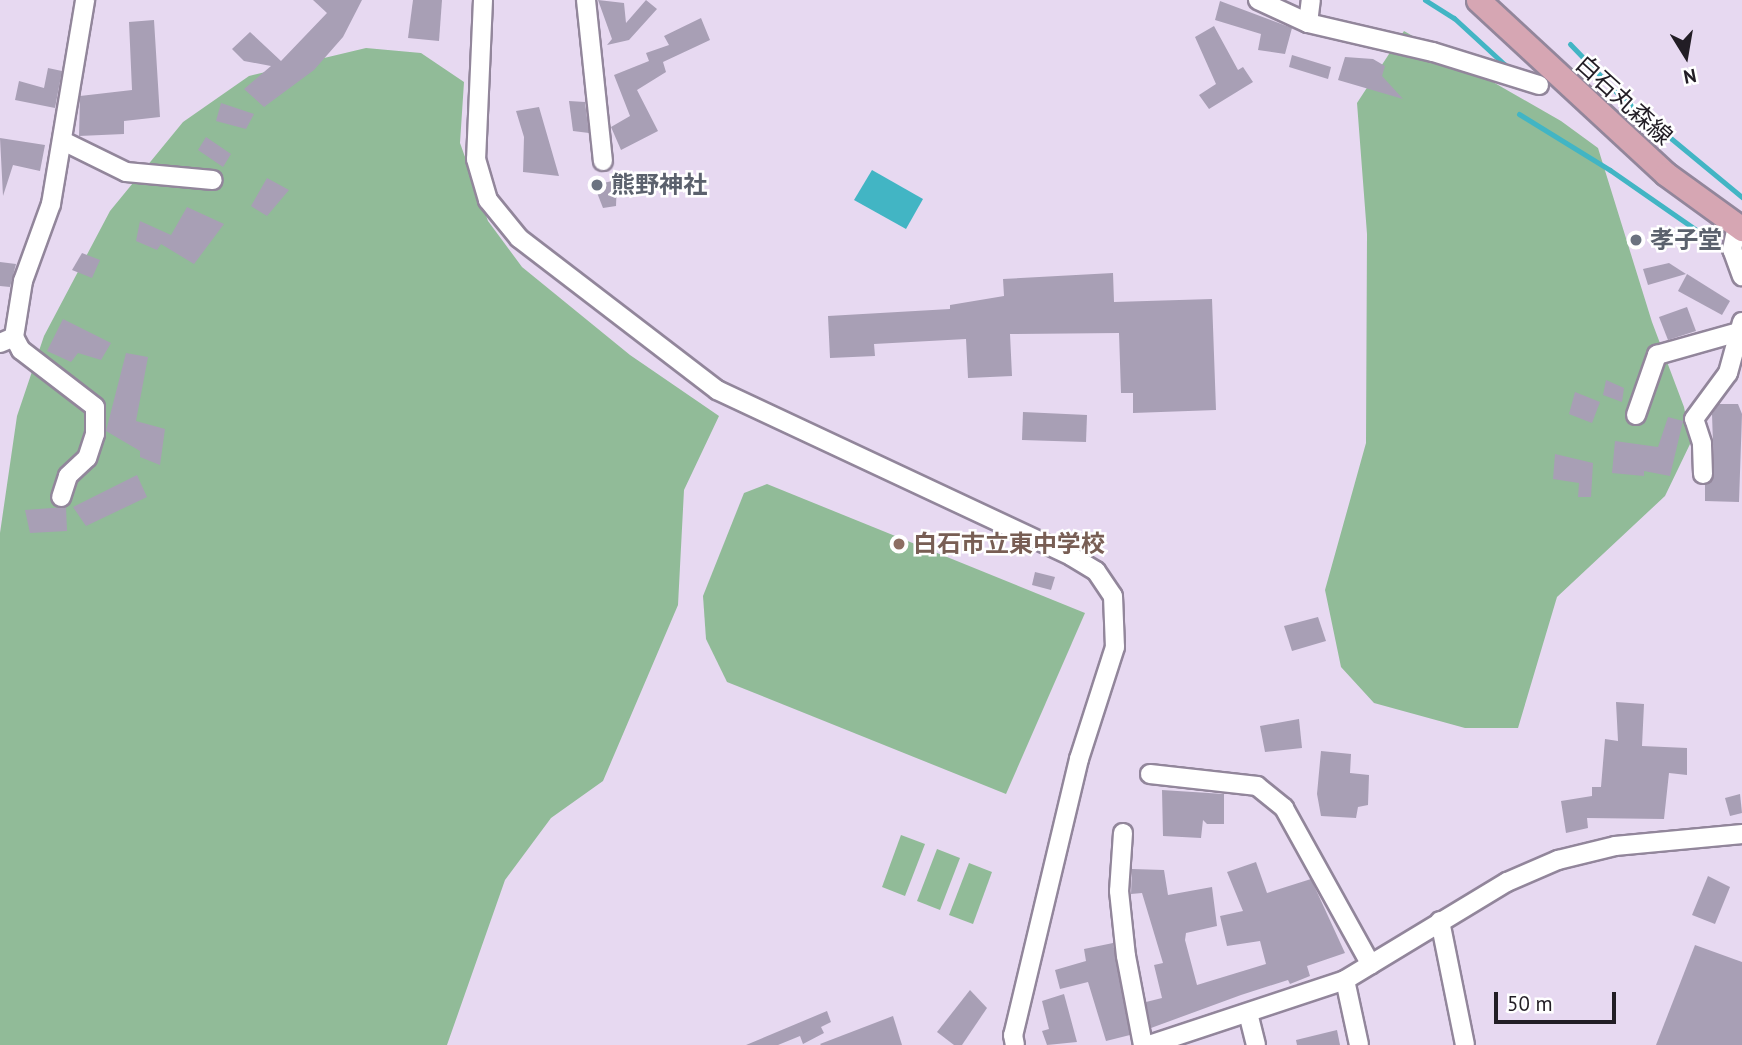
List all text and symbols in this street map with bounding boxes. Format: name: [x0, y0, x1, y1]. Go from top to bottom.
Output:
north arrow: [1651, 21, 1721, 91]
street label: 白石丸森線: [1570, 49, 1678, 151]
text: N: [1682, 64, 1698, 90]
place label: 熊野神社: [611, 171, 707, 199]
marker: 熊野神社: [589, 177, 605, 193]
place label: 孝子堂: [1650, 226, 1722, 254]
marker: 孝子堂: [1628, 232, 1644, 248]
place label: 白石市立東中学校: [913, 530, 1105, 558]
marker: 白石市立東中学校: [891, 536, 907, 552]
scale bar: [1497, 978, 1620, 1022]
text: 50 m: [1507, 990, 1553, 1017]

